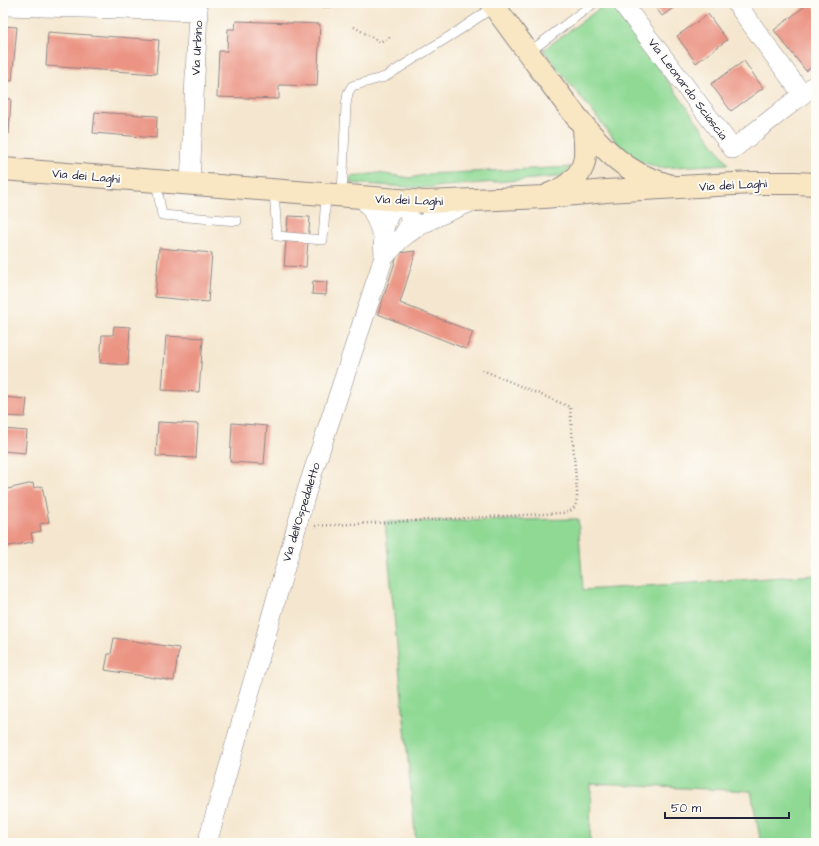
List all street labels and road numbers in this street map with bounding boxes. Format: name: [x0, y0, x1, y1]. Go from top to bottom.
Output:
street label: Via Urbino: [188, 20, 207, 76]
street label: Via Leonardo Sciascia: [644, 35, 731, 144]
street label: Via dei Laghi: [51, 165, 121, 189]
street label: Via dei Laghi: [699, 175, 768, 197]
street label: Via dei Laghi: [375, 191, 443, 211]
street label: Via dell'Ospedaletto: [278, 460, 325, 564]

